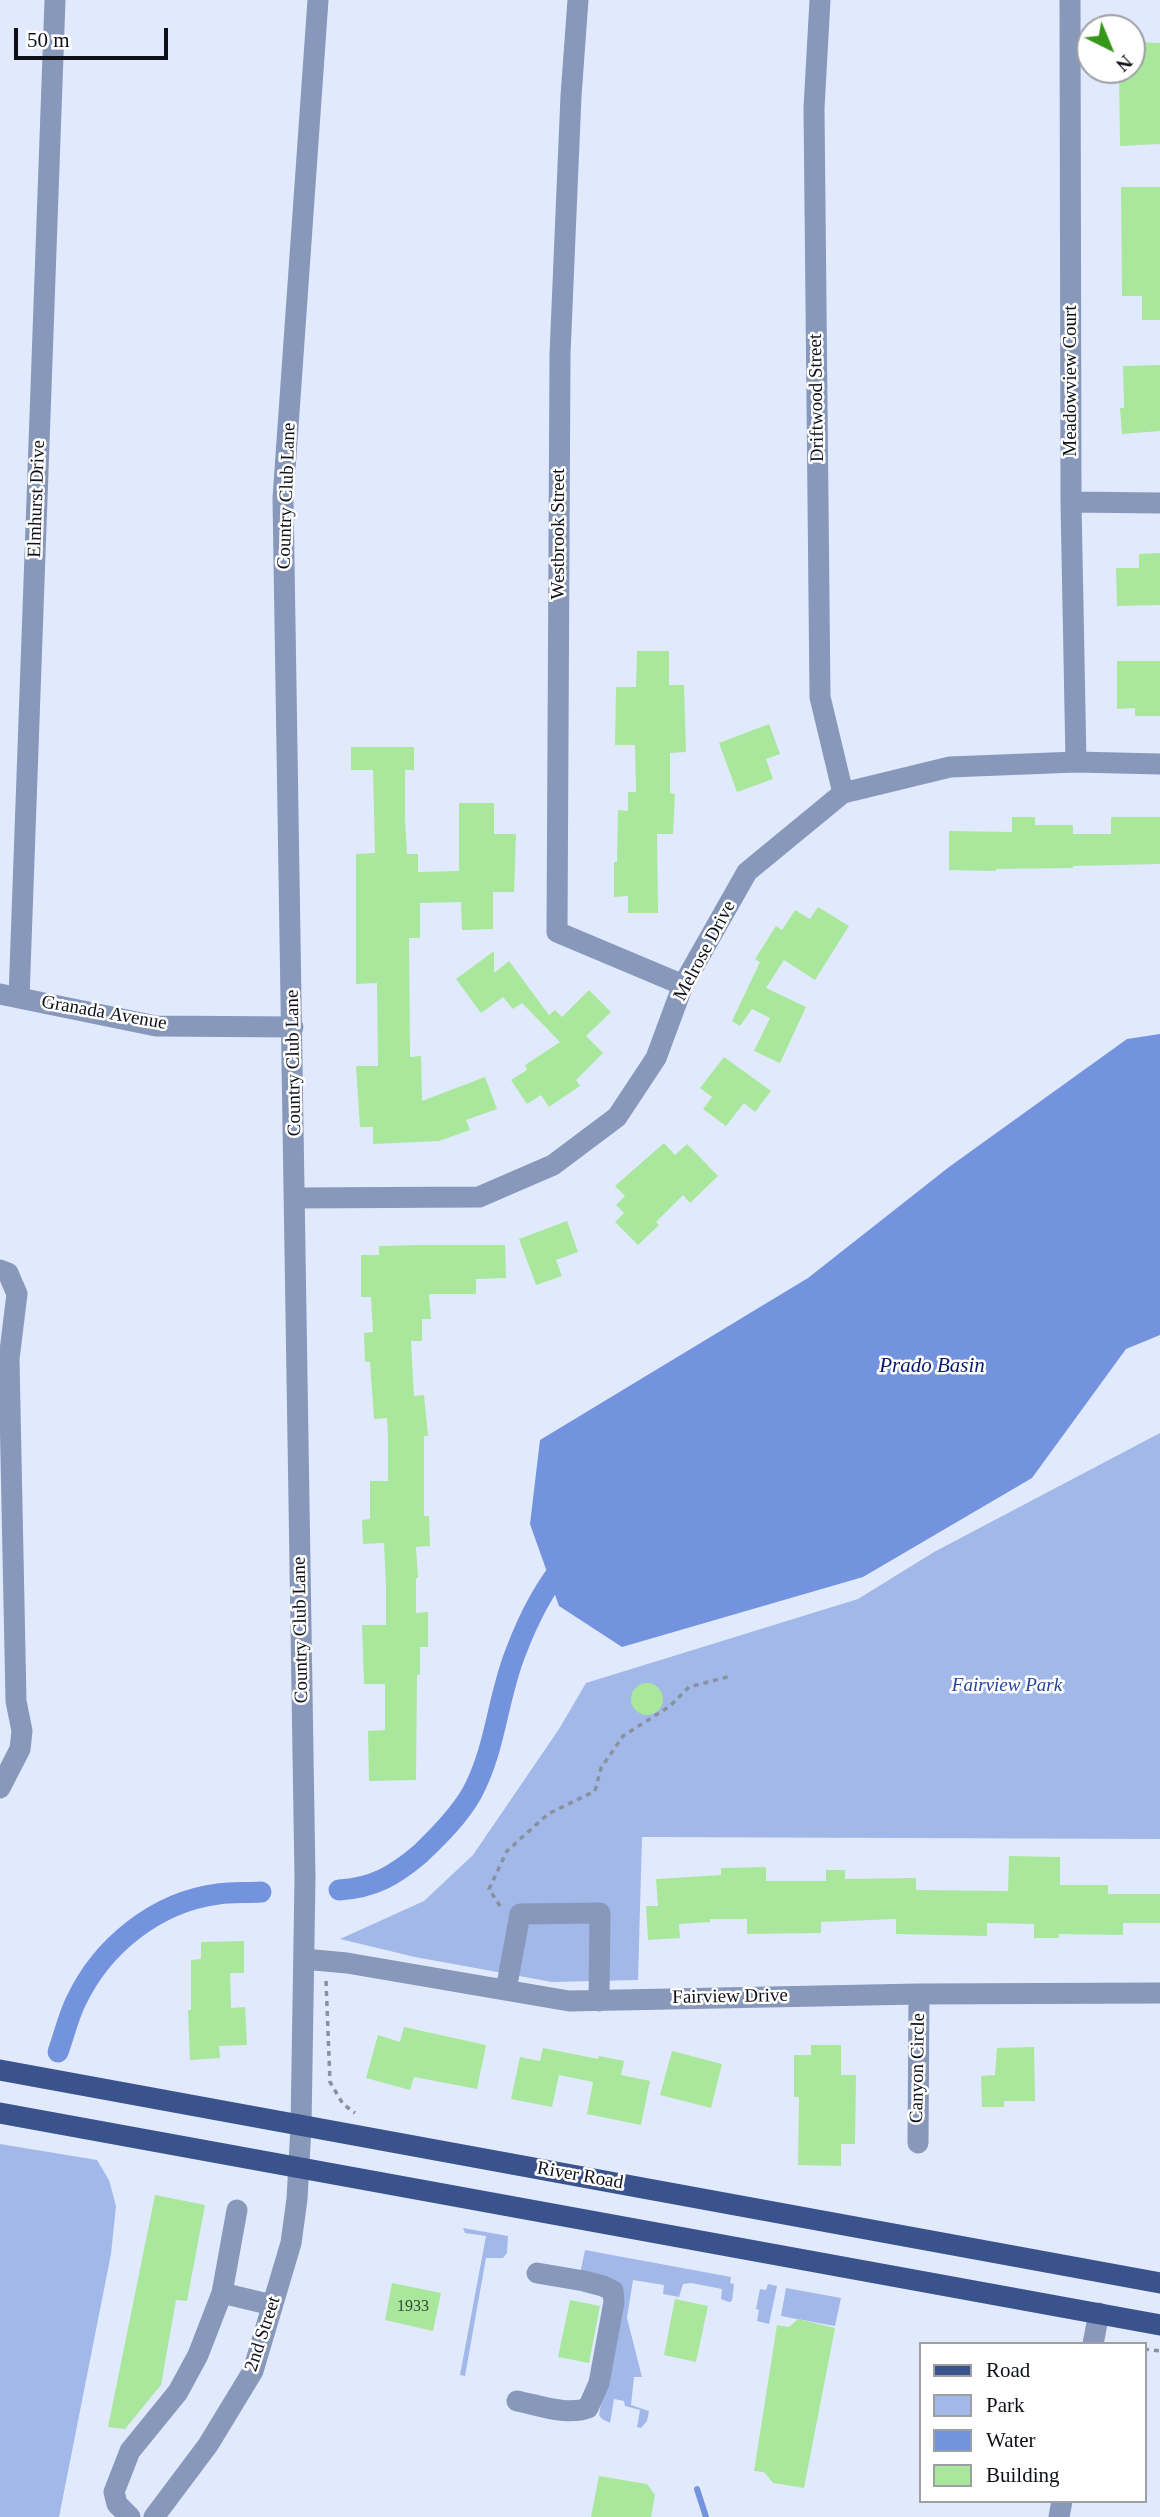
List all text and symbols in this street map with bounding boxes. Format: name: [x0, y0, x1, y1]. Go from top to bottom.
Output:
scale bar: [18, 14, 172, 58]
north arrow: [1076, 14, 1146, 84]
text: 50 m: [27, 28, 70, 52]
text: N: [1112, 51, 1136, 76]
street label: Meadowview Court: [1060, 305, 1082, 457]
street label: Driftwood Street: [804, 334, 830, 462]
street label: Country Club Lane: [273, 422, 301, 570]
street label: Elmhurst Drive: [24, 440, 50, 558]
street label: Westbrook Street: [548, 469, 570, 599]
street label: Melrose Drive: [669, 897, 741, 1005]
street label: Country Club Lane: [281, 989, 307, 1137]
street label: Granada Avenue: [40, 991, 168, 1035]
water label: Prado Basin: [879, 1353, 985, 1379]
street label: Country Club Lane: [288, 1556, 314, 1704]
park label: Fairview Park: [952, 1675, 1062, 1697]
street label: Fairview Drive: [672, 1985, 788, 2009]
street label: Canyon Circle: [906, 2013, 930, 2123]
street label: River Road: [535, 2157, 625, 2195]
street label: 2nd Street: [240, 2294, 286, 2374]
house number: 1933: [397, 2297, 429, 2317]
legend: [918, 2342, 1146, 2503]
text: Road: [986, 2358, 1030, 2382]
text: Park: [986, 2393, 1025, 2417]
text: Water: [986, 2428, 1036, 2452]
text: Building: [986, 2463, 1060, 2487]

